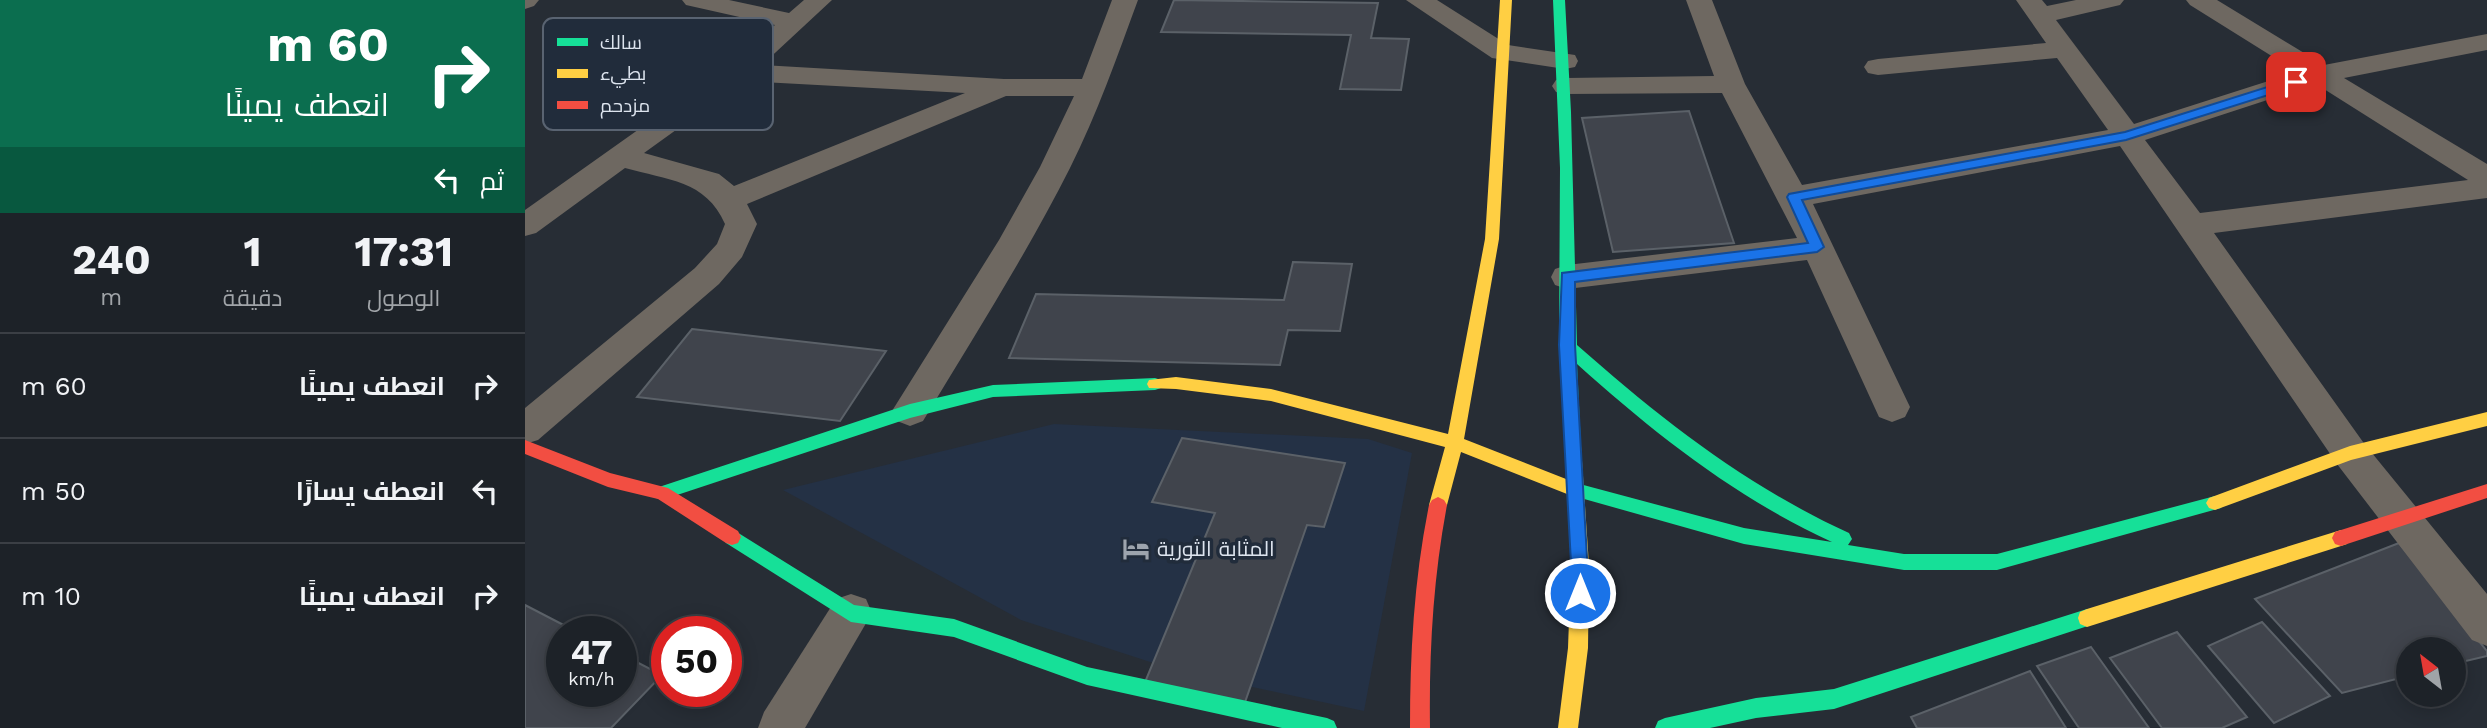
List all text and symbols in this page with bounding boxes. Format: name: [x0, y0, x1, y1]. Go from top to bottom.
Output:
text: 60 m: [267, 15, 389, 73]
legend: [543, 18, 773, 130]
icon: right: [413, 28, 504, 119]
text: سالك: [600, 31, 642, 54]
pin: [2266, 52, 2326, 112]
text: بطيء: [600, 62, 646, 88]
icon: arrive: [2277, 63, 2315, 101]
text: انعطف يمينًا: [224, 86, 389, 124]
text: مزدحم: [600, 94, 650, 119]
icon: left: [428, 161, 466, 199]
text: ثم: [480, 166, 504, 196]
text: 1: [244, 227, 262, 276]
text: 17:31: [354, 227, 453, 276]
text: 240: [72, 235, 151, 284]
text: m: [100, 284, 122, 311]
text: دقيقة: [223, 285, 282, 312]
text: الوصول: [367, 285, 440, 312]
icon: right: [466, 367, 504, 405]
text: 60 m: [21, 371, 87, 401]
text: انعطف يمينًا: [299, 371, 445, 401]
icon: left: [466, 472, 504, 510]
text: 50 m: [21, 476, 86, 506]
text: انعطف يسارًا: [296, 476, 445, 506]
hotel icon: المثابة الثورية: [1121, 534, 1151, 564]
place label: المثابة الثورية: [1157, 536, 1275, 561]
position arrow: [1543, 556, 1617, 630]
icon: right: [466, 577, 504, 615]
text: 10 m: [21, 581, 81, 611]
text: انعطف يمينًا: [299, 581, 445, 611]
speed limit sign: 50: [651, 616, 742, 707]
text: 47: [570, 631, 613, 673]
north arrow: [2396, 637, 2466, 707]
map controls: [2396, 637, 2466, 707]
text: km/h: [568, 668, 615, 689]

